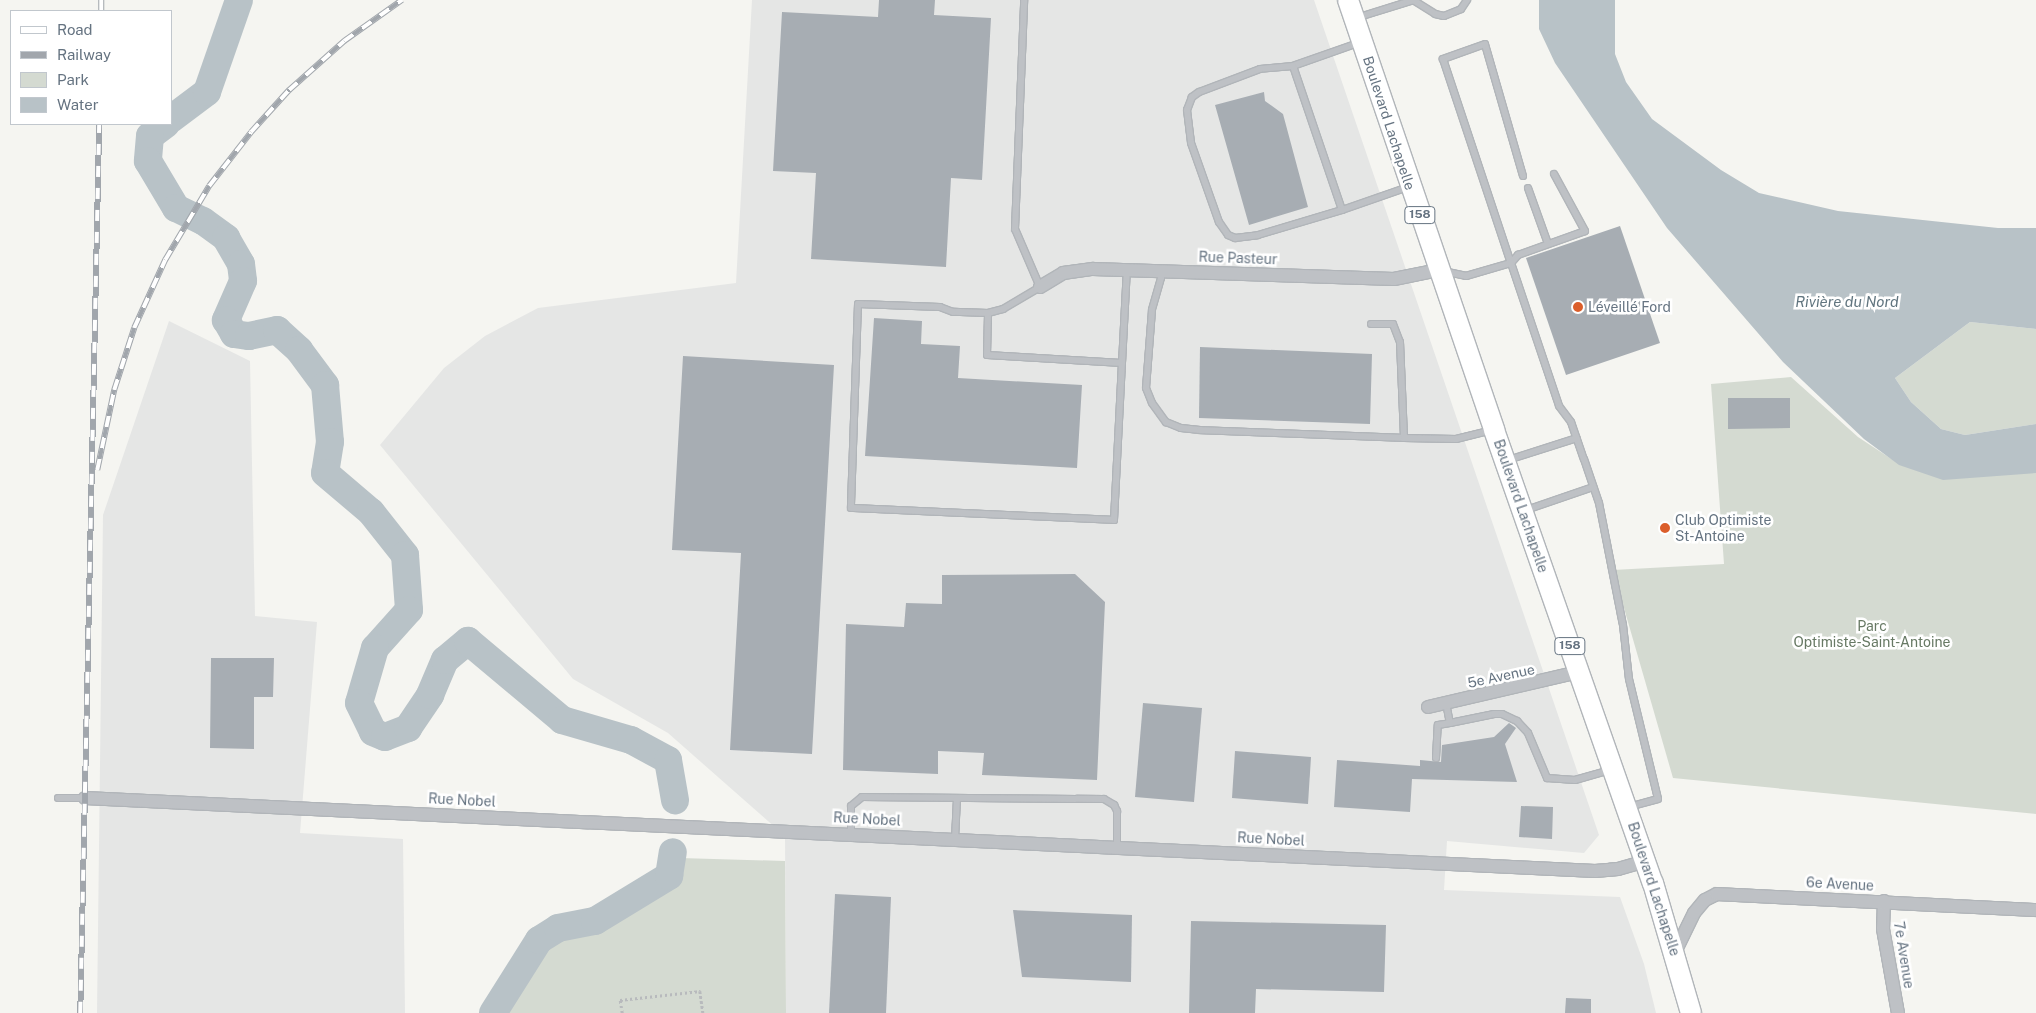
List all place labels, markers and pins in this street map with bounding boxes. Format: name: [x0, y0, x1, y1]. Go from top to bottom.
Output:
place label: Léveillé Ford: [1588, 299, 1671, 315]
marker: Léveillé Ford: [1572, 301, 1584, 313]
place label: Club Optimiste St-Antoine: [1675, 512, 1772, 544]
marker: Club Optimiste St-Antoine: [1659, 522, 1671, 534]

